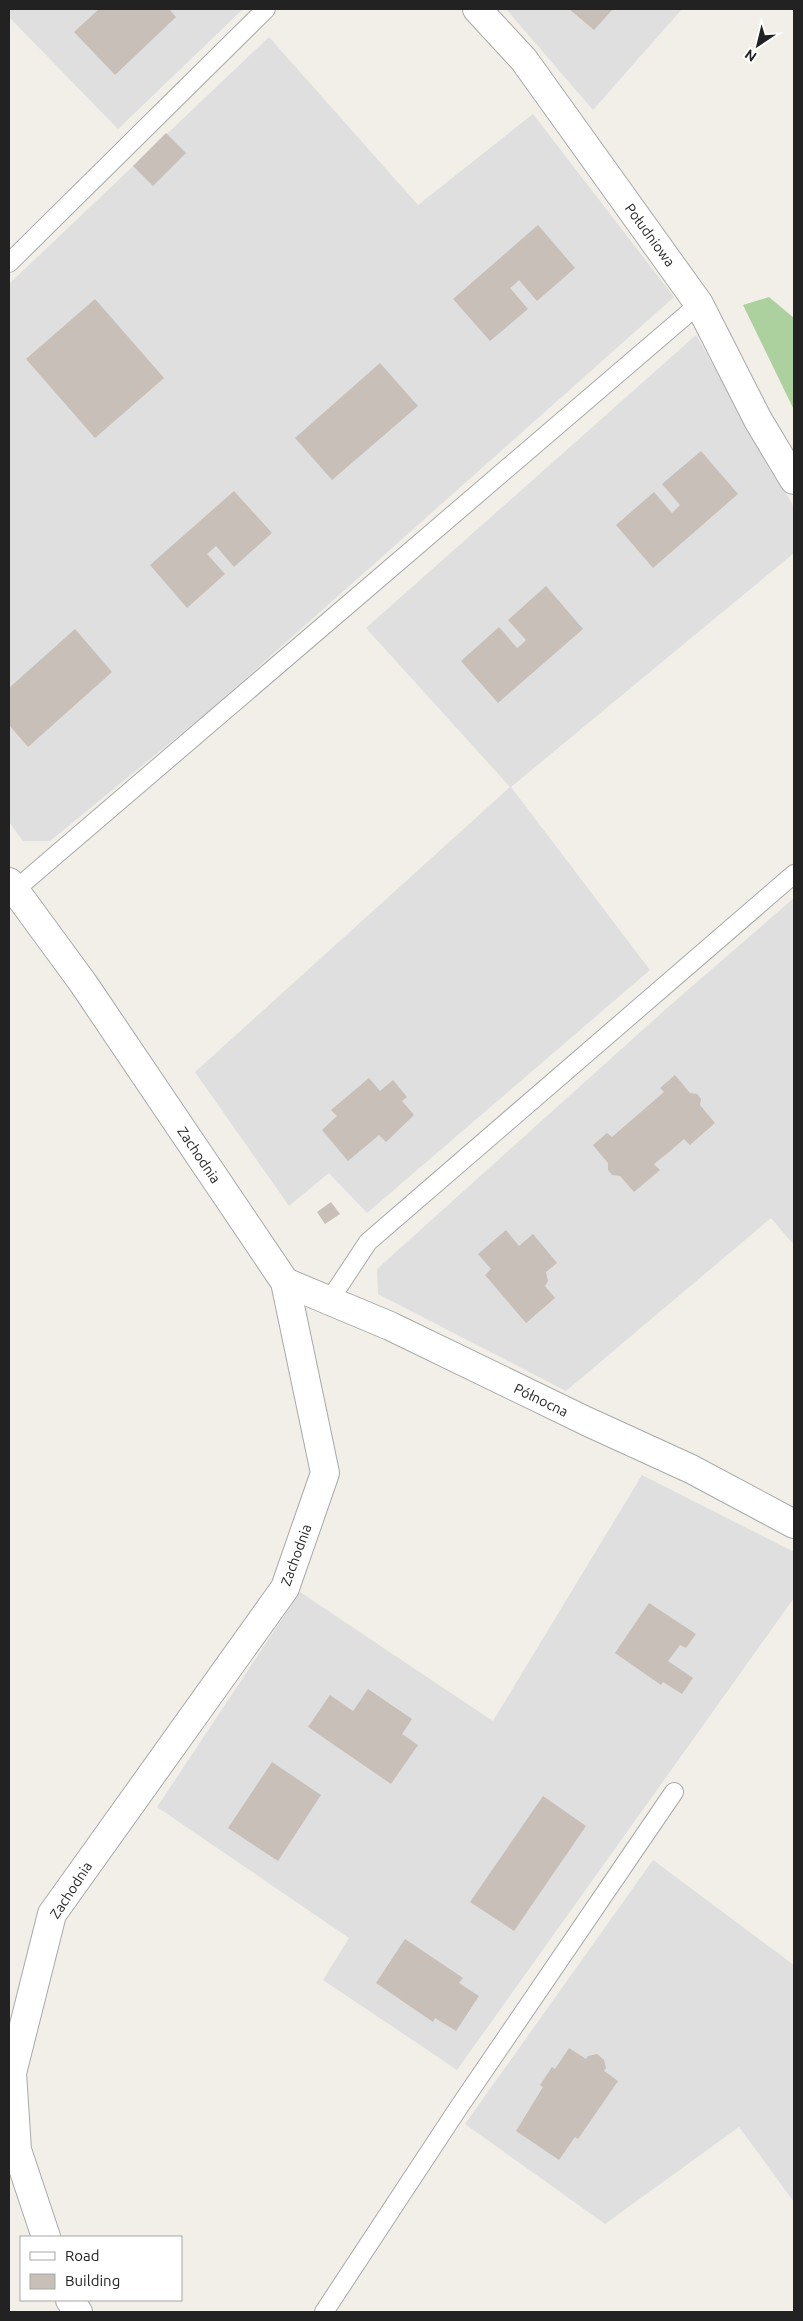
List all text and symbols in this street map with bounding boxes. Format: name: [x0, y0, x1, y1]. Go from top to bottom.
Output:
north arrow: [733, 20, 783, 70]
text: N: [742, 46, 759, 65]
street label: Południowa: [622, 200, 678, 270]
street label: Zachodnia: [174, 1124, 224, 1186]
street label: Północna: [511, 1380, 571, 1420]
street label: Zachodnia: [277, 1522, 315, 1588]
street label: Zachodnia: [47, 1859, 95, 1921]
legend: [20, 2236, 182, 2301]
text: Road: [65, 2247, 100, 2264]
text: Building: [65, 2272, 120, 2289]

